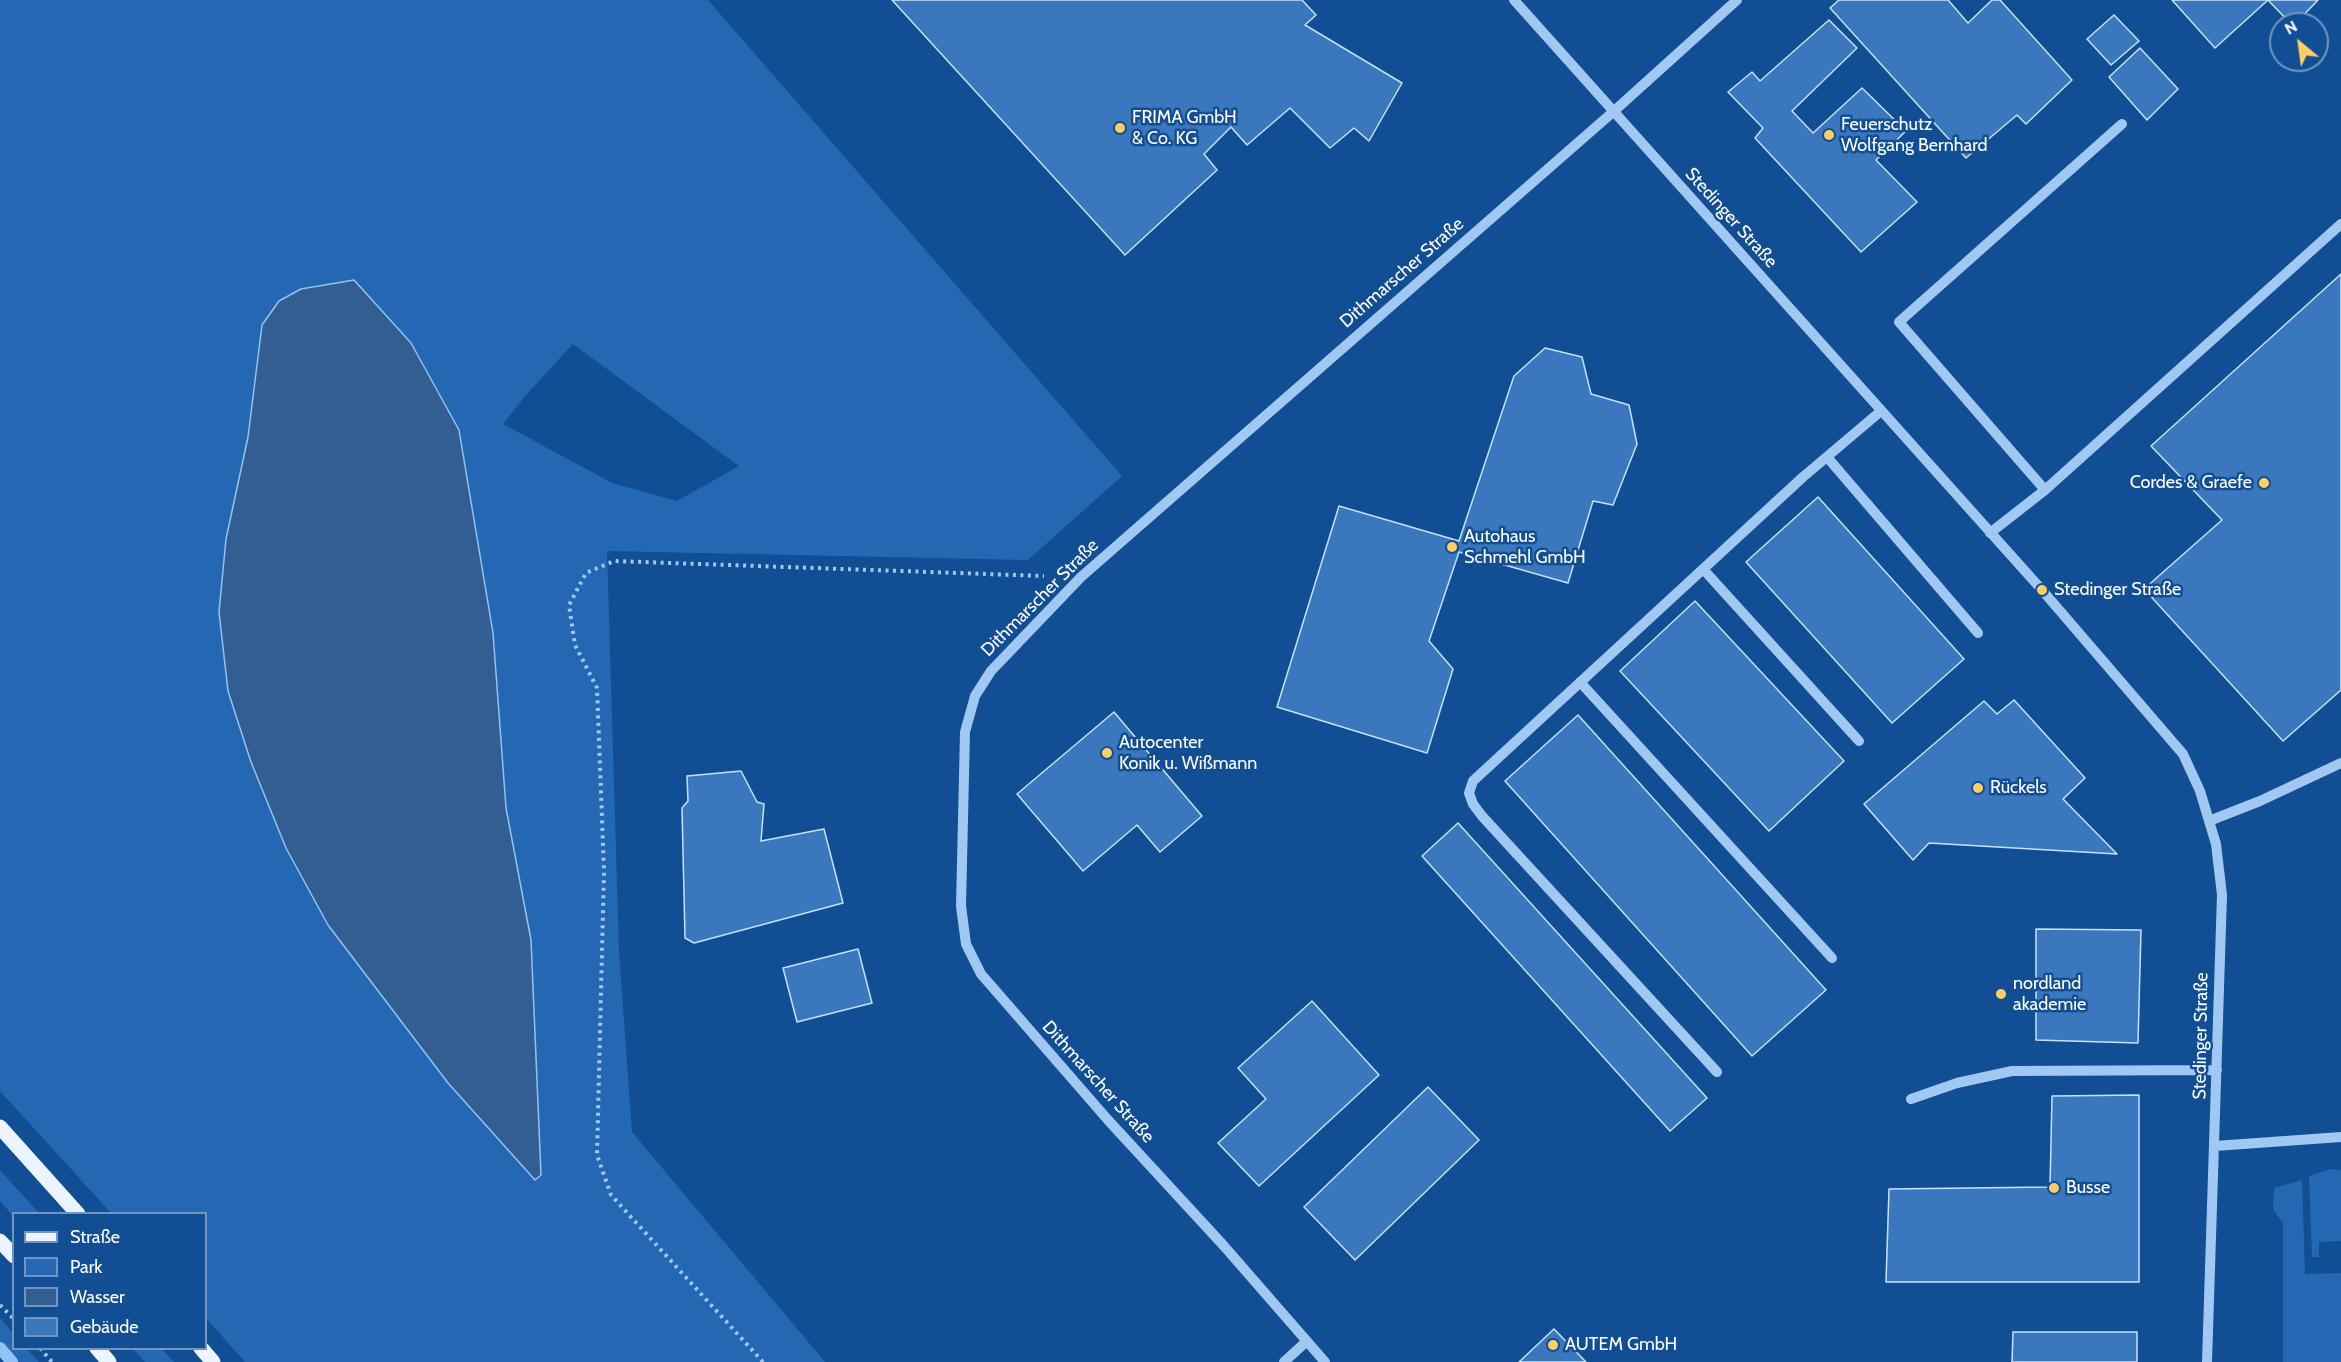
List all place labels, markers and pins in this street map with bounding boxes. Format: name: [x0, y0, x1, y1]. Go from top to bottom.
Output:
place label: FRIMA GmbH & Co. KG: [1132, 107, 1237, 150]
place label: Feuerschutz Wolfgang Bernhard: [1841, 114, 1988, 156]
marker: FRIMA GmbH & Co. KG: [1113, 121, 1127, 135]
marker: Feuerschutz Wolfgang Bernhard: [1822, 128, 1836, 142]
place label: Cordes & Graefe: [2130, 472, 2252, 494]
marker: Cordes & Graefe: [2257, 476, 2271, 490]
place label: Autohaus Schmehl GmbH: [1464, 526, 1586, 568]
marker: Autohaus Schmehl GmbH: [1445, 540, 1459, 554]
place label: Stedinger Straße: [2054, 579, 2181, 601]
marker: Stedinger Straße: [2035, 583, 2049, 597]
place label: Autocenter Konik u. Wißmann: [1119, 732, 1257, 774]
marker: Autocenter Konik u. Wißmann: [1100, 746, 1114, 760]
place label: Rückels: [1990, 777, 2047, 799]
marker: Rückels: [1971, 781, 1985, 795]
place label: nordland akademie: [2013, 973, 2086, 1016]
marker: nordland akademie: [1994, 987, 2008, 1001]
place label: Busse: [2066, 1177, 2110, 1199]
marker: Busse: [2047, 1181, 2061, 1195]
place label: AUTEM GmbH: [1565, 1334, 1677, 1356]
marker: AUTEM GmbH: [1546, 1338, 1560, 1352]

